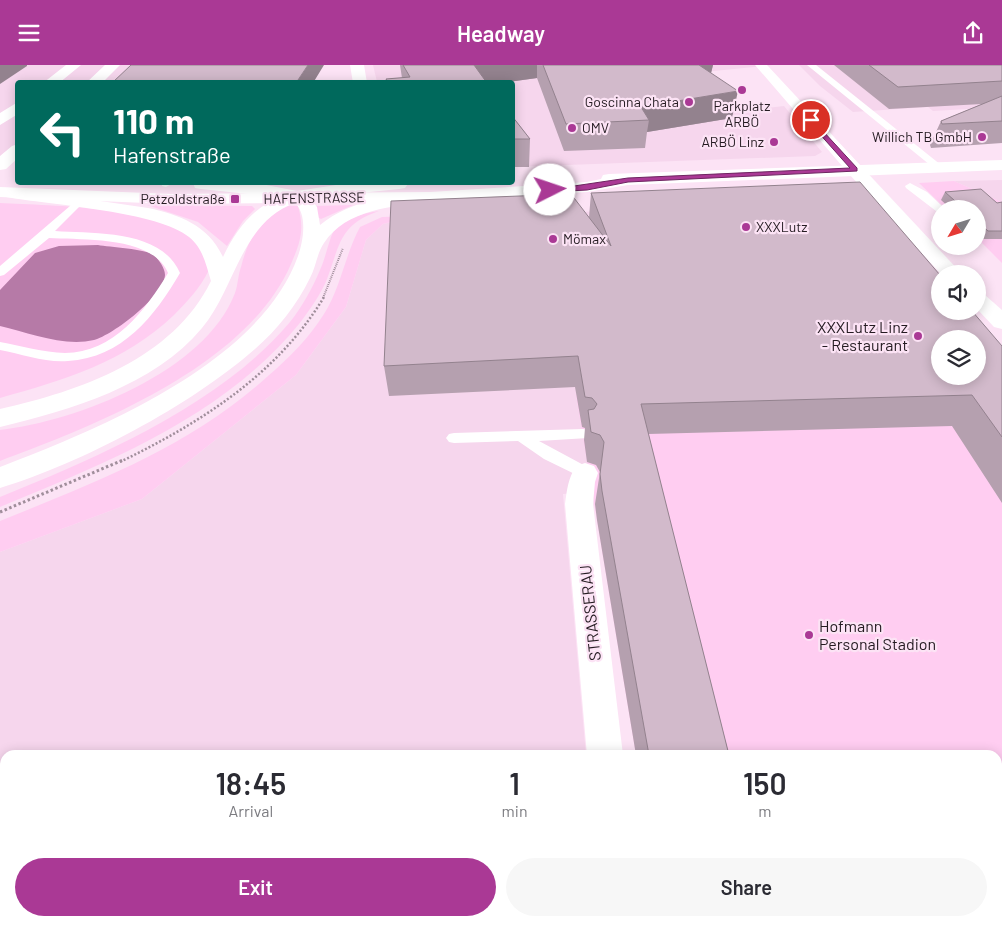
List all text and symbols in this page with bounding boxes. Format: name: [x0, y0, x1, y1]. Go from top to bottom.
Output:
icon: menu: [15, 19, 43, 47]
icon: share: [959, 19, 987, 47]
text: Headway: [457, 20, 545, 46]
marker: Parkplatz ARBÖ: [736, 84, 748, 96]
place label: Goscinna Chata: [585, 93, 679, 110]
marker: Goscinna Chata: [683, 96, 695, 108]
place label: Parkplatz ARBÖ: [714, 97, 770, 130]
text: 110 m: [113, 99, 194, 141]
pin: [790, 99, 832, 141]
icon: left: [30, 100, 95, 165]
icon: arrive: [797, 106, 825, 134]
place label: OMV: [582, 119, 609, 136]
marker: OMV: [566, 122, 578, 134]
place label: Willich TB GmbH: [872, 128, 972, 145]
marker: Willich TB GmbH: [976, 131, 988, 143]
place label: ARBÖ Linz: [701, 133, 764, 150]
marker: ARBÖ Linz: [768, 136, 780, 148]
text: Hafenstraße: [113, 141, 231, 167]
position arrow: [523, 163, 575, 215]
street label: HAFENSTRASSE: [263, 188, 365, 207]
place label: Petzoldstraße: [140, 190, 225, 207]
marker: Petzoldstraße: [229, 193, 241, 205]
north arrow: [931, 200, 986, 255]
map controls: [931, 200, 986, 385]
place label: XXXLutz: [756, 218, 808, 235]
marker: XXXLutz: [740, 221, 752, 233]
place label: Mömax: [563, 230, 606, 247]
marker: Mömax: [547, 233, 559, 245]
button: sound: [931, 265, 986, 320]
place label: XXXLutz Linz - Restaurant: [817, 317, 908, 354]
marker: XXXLutz Linz - Restaurant: [912, 330, 924, 342]
button: layers: [931, 330, 986, 385]
street label: STRASSERAU: [575, 564, 604, 662]
place label: Hofmann Personal Stadion: [819, 616, 936, 653]
marker: Hofmann Personal Stadion: [803, 629, 815, 641]
text: 18:45: [215, 765, 286, 801]
text: 1: [509, 765, 520, 801]
text: 150: [743, 765, 787, 801]
text: Arrival: [228, 801, 273, 820]
text: min: [502, 801, 528, 820]
text: m: [758, 801, 771, 820]
button: Exit: [15, 858, 496, 916]
button: Share: [506, 858, 987, 916]

